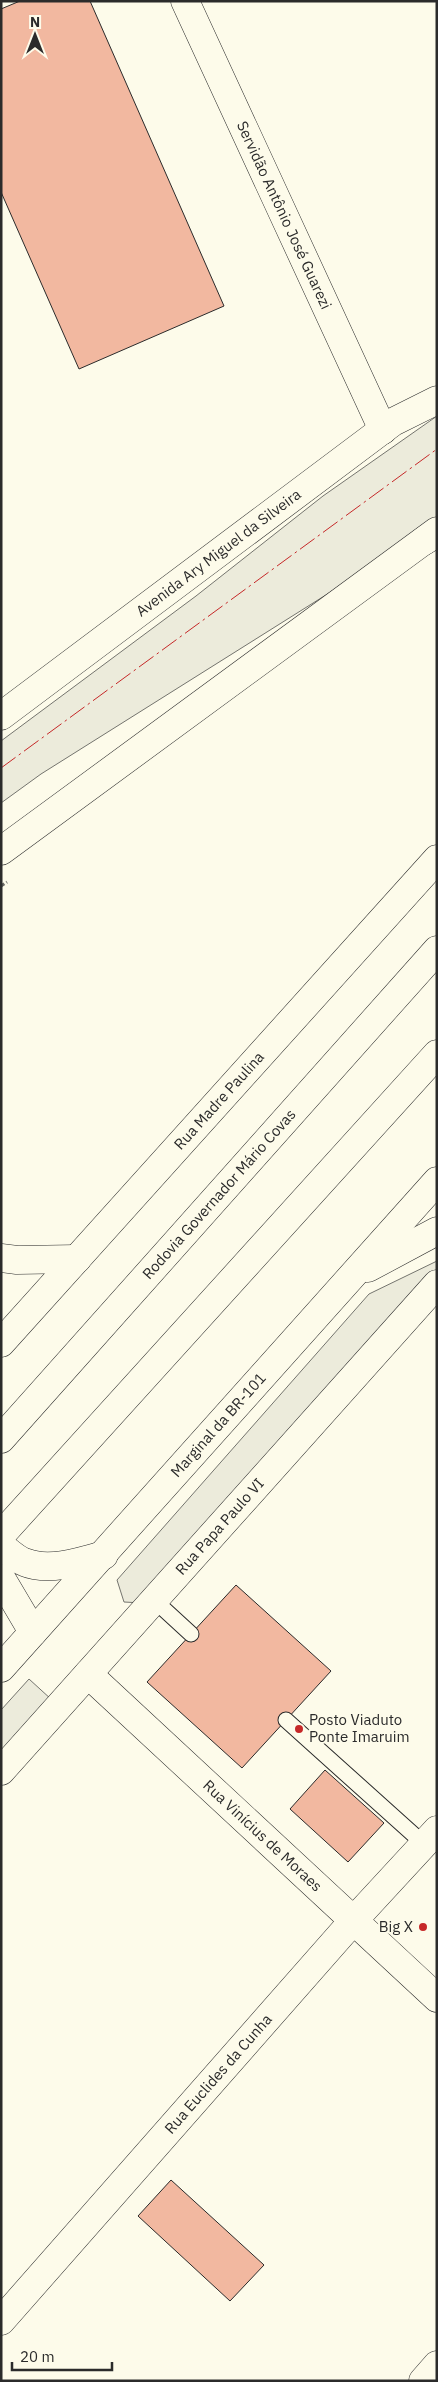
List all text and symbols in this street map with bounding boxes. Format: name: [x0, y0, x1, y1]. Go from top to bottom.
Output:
north arrow: [10, 10, 60, 60]
text: N: [30, 13, 40, 31]
street label: Servidão Antônio José Guarezi: [233, 118, 336, 312]
street label: Avenida Ary Miguel da Silveira: [132, 484, 305, 620]
street label: Rua Madre Paulina: [170, 1047, 268, 1154]
street label: Rodovia Governador Mário Covas: [138, 1105, 300, 1283]
street label: Marginal da BR-101: [166, 1369, 270, 1481]
street label: Rua Papa Paulo VI: [171, 1474, 268, 1579]
place label: Posto Viaduto Ponte Imaruim: [309, 1710, 410, 1746]
marker: Posto Viaduto Ponte Imaruim: [293, 1723, 305, 1735]
street label: Rua Vinícius de Moraes: [199, 1776, 326, 1896]
place label: Big X: [379, 1917, 413, 1936]
marker: Big X: [417, 1921, 429, 1933]
street label: Rua Euclides da Cunha: [160, 2010, 276, 2138]
scale bar: [12, 2340, 112, 2372]
text: 20 m: [20, 2347, 55, 2366]

